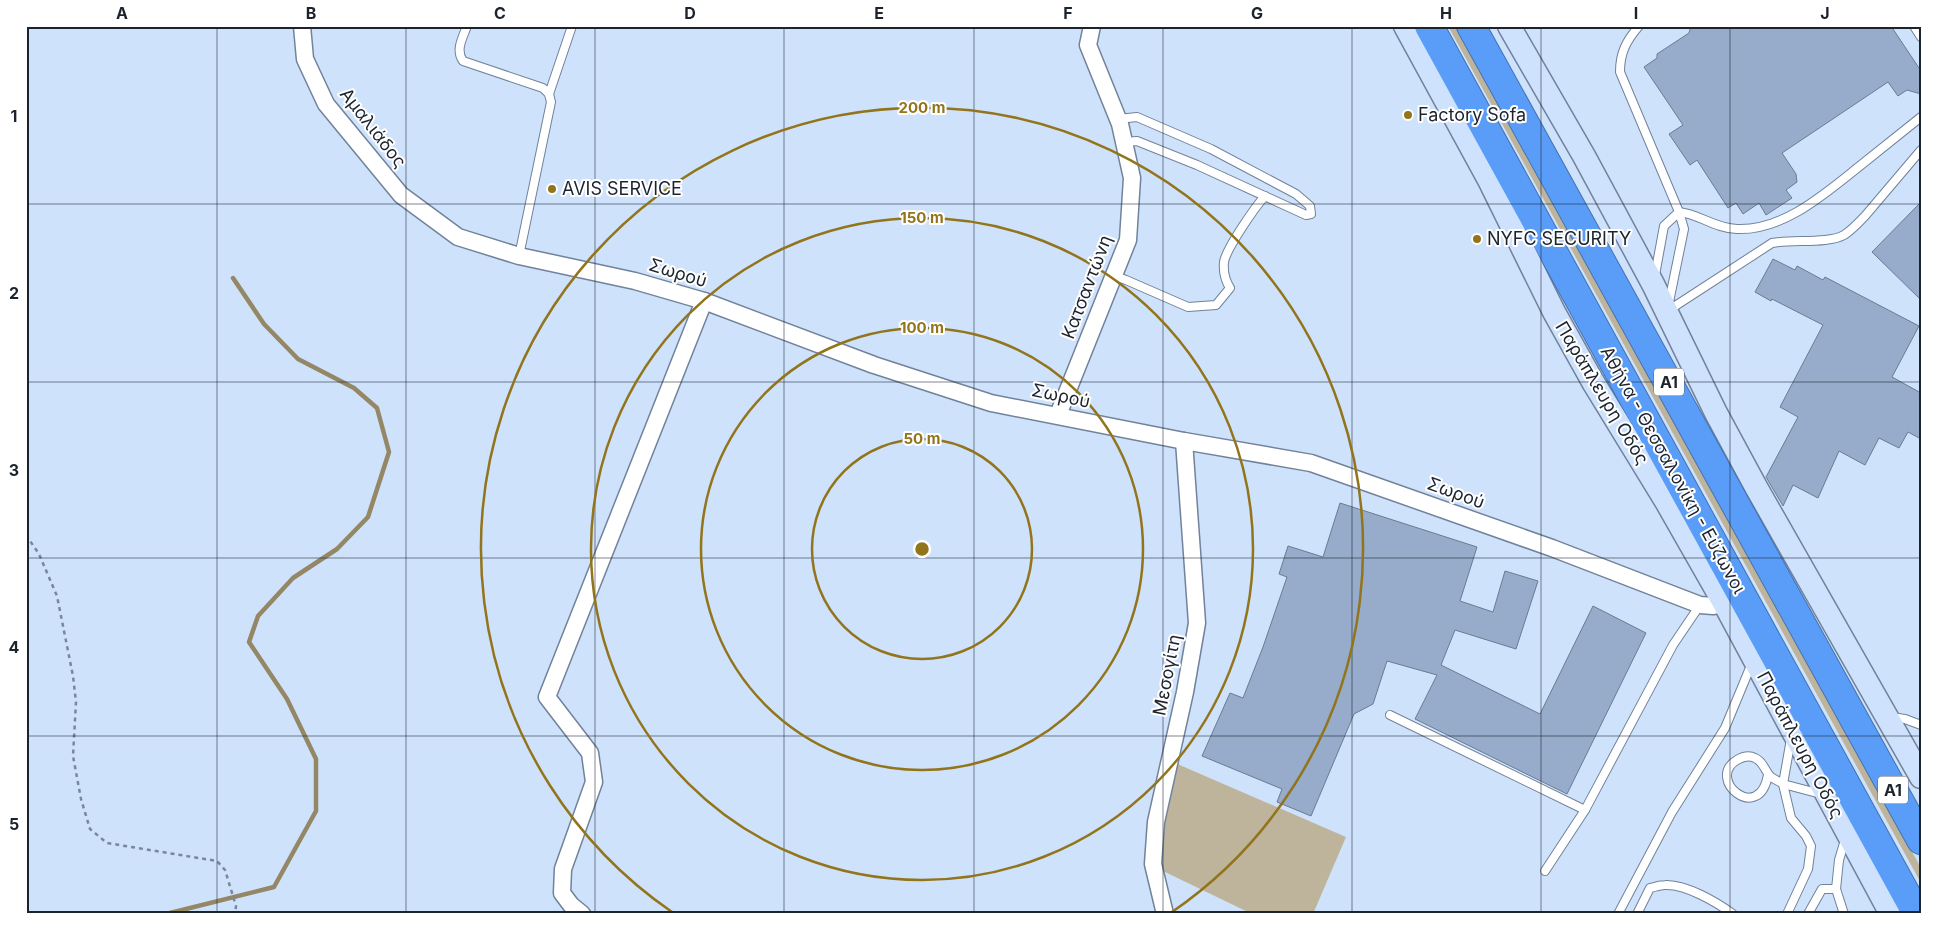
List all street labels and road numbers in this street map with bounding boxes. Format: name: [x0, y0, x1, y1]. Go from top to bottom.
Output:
street label: Αμαλιάδος: [336, 84, 411, 172]
street label: Κατσαντώνη: [1057, 232, 1116, 342]
street label: Σωρού: [647, 254, 710, 291]
street label: Παράπλευρη Οδός: [1551, 317, 1653, 468]
street label: Αθήνα - Θεσσαλονίκη - Εύζωνοι: [1597, 343, 1750, 597]
road number: Α1: [1654, 368, 1684, 396]
street label: Σωρού: [1030, 379, 1092, 412]
street label: Σωρού: [1425, 473, 1488, 513]
street label: Μεσογίτη: [1148, 633, 1185, 717]
street label: Παράπλευρη Οδός: [1753, 668, 1848, 822]
road number: Α1: [1878, 776, 1908, 804]

